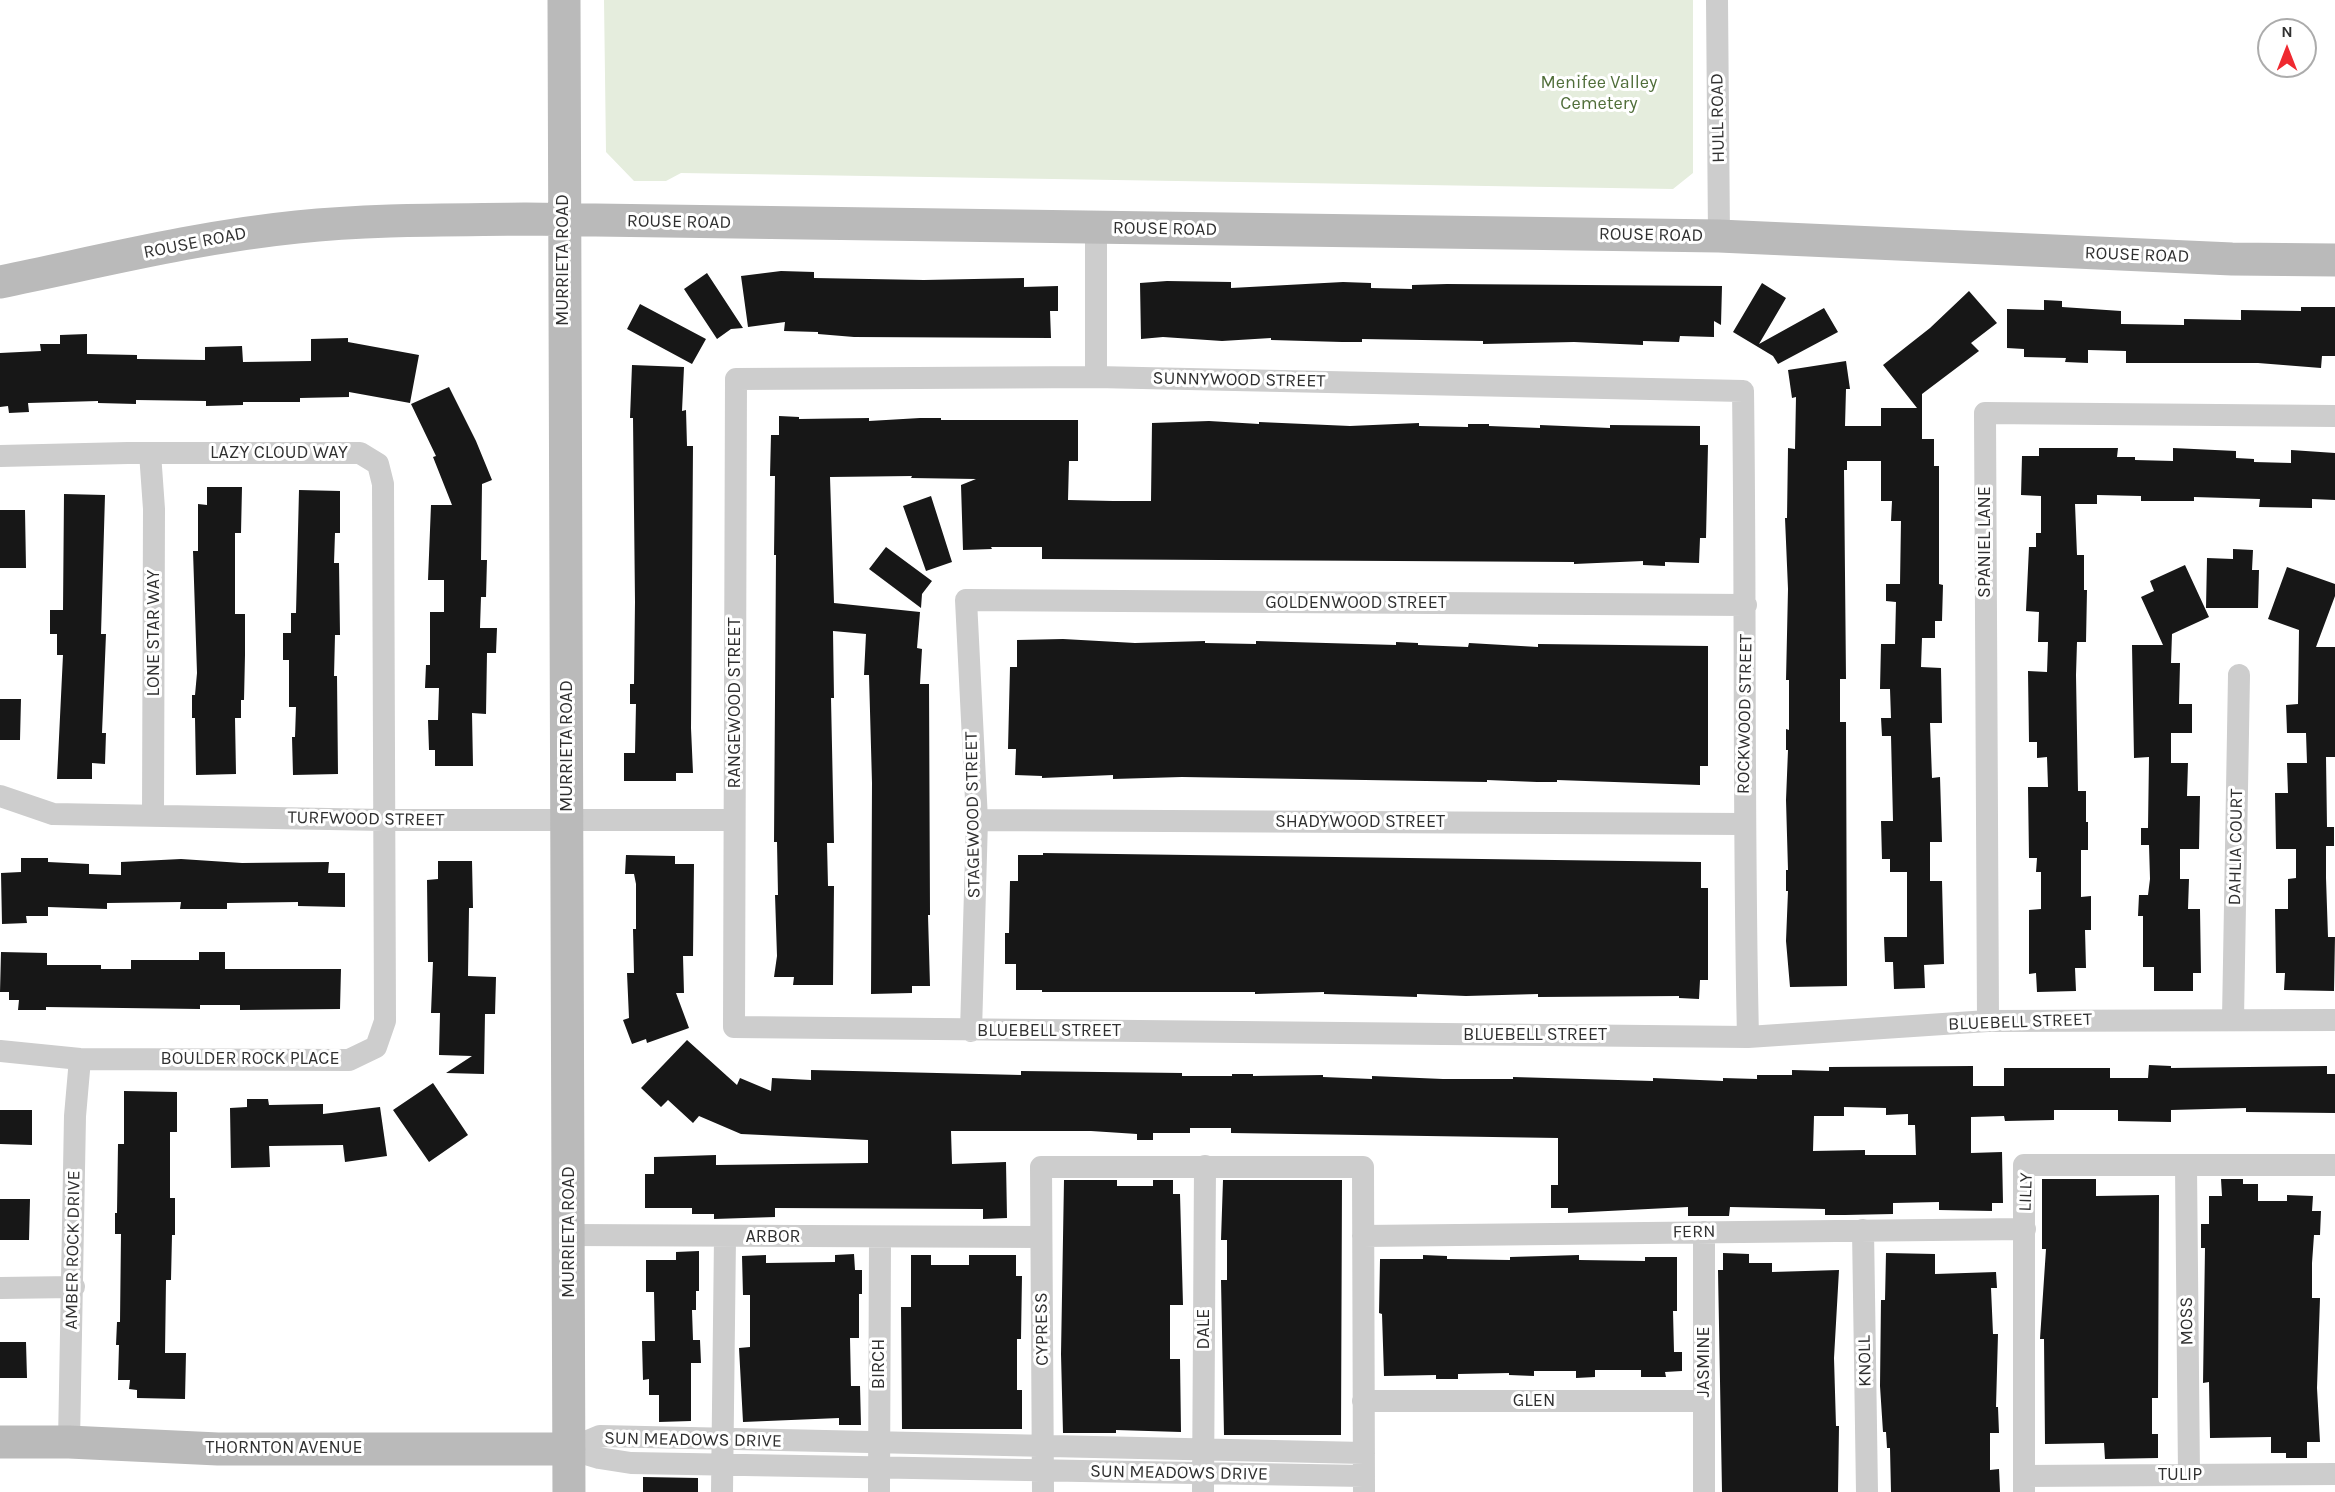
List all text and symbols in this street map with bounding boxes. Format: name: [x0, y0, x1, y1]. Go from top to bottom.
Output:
north arrow: [2257, 18, 2317, 78]
text: N: [2281, 22, 2293, 41]
park label: Menifee Valley Cemetery: [1541, 72, 1657, 115]
street label: HULL ROAD: [1706, 73, 1730, 163]
street label: MURRIETA ROAD: [552, 194, 574, 326]
street label: ROUSE ROAD: [627, 210, 731, 234]
street label: ROUSE ROAD: [1113, 217, 1217, 241]
street label: ROUSE ROAD: [142, 222, 248, 264]
street label: ROUSE ROAD: [1599, 223, 1703, 247]
street label: ROUSE ROAD: [2084, 242, 2190, 268]
street label: SUNNYWOOD STREET: [1152, 368, 1326, 392]
street label: LAZY CLOUD WAY: [210, 442, 348, 464]
street label: SPANIEL LANE: [1974, 486, 1996, 598]
street label: LONE STAR WAY: [143, 570, 165, 696]
street label: GOLDENWOOD STREET: [1265, 592, 1447, 614]
street label: RANGEWOOD STREET: [724, 617, 746, 789]
street label: ROCKWOOD STREET: [1733, 634, 1757, 794]
street label: MURRIETA ROAD: [556, 680, 578, 812]
street label: STAGEWOOD STREET: [961, 731, 985, 899]
street label: DAHLIA COURT: [2224, 788, 2248, 906]
street label: TURFWOOD STREET: [287, 807, 445, 831]
street label: SHADYWOOD STREET: [1275, 811, 1445, 833]
street label: BLUEBELL STREET: [1948, 1009, 2092, 1035]
street label: BLUEBELL STREET: [977, 1020, 1121, 1042]
street label: BLUEBELL STREET: [1463, 1024, 1607, 1046]
street label: BOULDER ROCK PLACE: [160, 1048, 340, 1070]
street label: MURRIETA ROAD: [558, 1166, 580, 1298]
street label: AMBER ROCK DRIVE: [61, 1170, 85, 1330]
street label: LILLY: [2015, 1172, 2037, 1212]
street label: FERN: [1672, 1221, 1716, 1243]
street label: ARBOR: [745, 1226, 801, 1248]
street label: CYPRESS: [1031, 1292, 1053, 1366]
street label: MOSS: [2176, 1297, 2198, 1345]
street label: DALE: [1193, 1309, 1215, 1349]
street label: JASMINE: [1693, 1326, 1715, 1398]
street label: KNOLL: [1854, 1335, 1876, 1387]
street label: BIRCH: [868, 1339, 890, 1389]
street label: GLEN: [1513, 1390, 1555, 1412]
street label: SUN MEADOWS DRIVE: [604, 1428, 782, 1452]
street label: THORNTON AVENUE: [205, 1437, 363, 1459]
street label: SUN MEADOWS DRIVE: [1090, 1461, 1268, 1485]
street label: TULIP: [2158, 1464, 2202, 1486]

